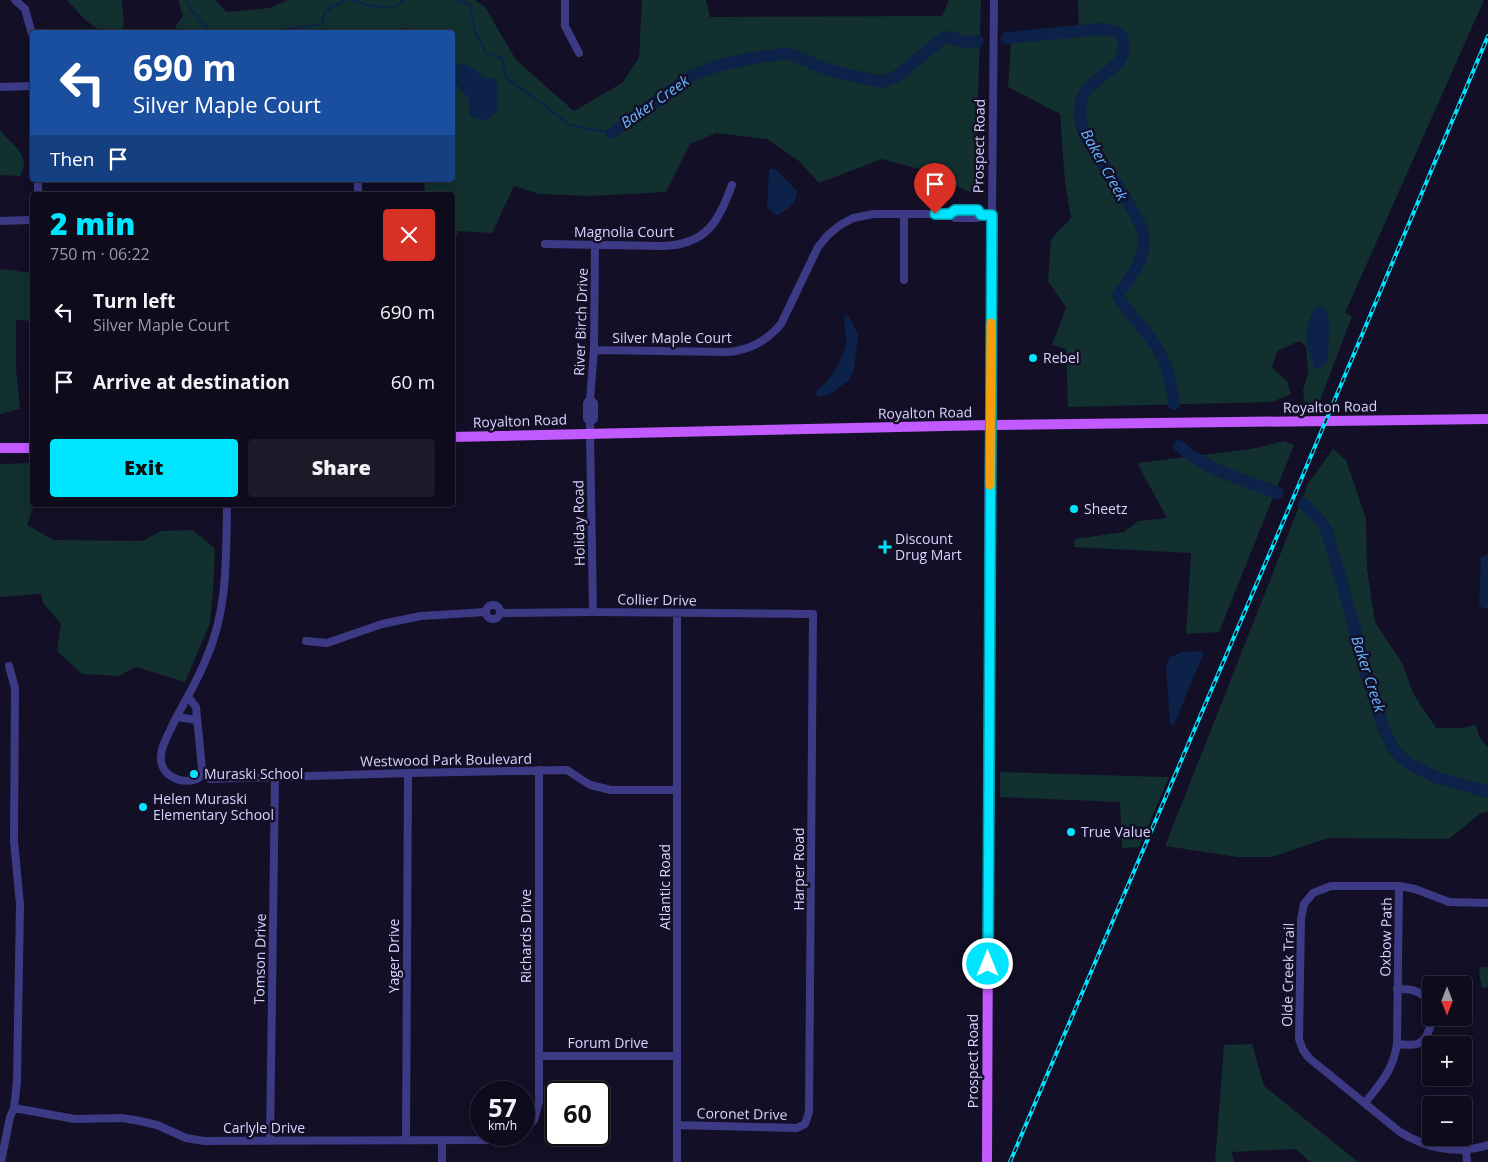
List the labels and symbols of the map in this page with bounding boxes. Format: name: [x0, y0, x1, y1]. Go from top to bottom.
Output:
water label: Baker Creek: [616, 70, 693, 132]
street label: Prospect Road: [968, 99, 989, 193]
water label: Baker Creek: [1077, 125, 1133, 205]
pin: [914, 163, 956, 214]
street label: Magnolia Court: [574, 222, 674, 241]
street label: River Birch Drive: [569, 268, 592, 376]
street label: Silver Maple Court: [612, 328, 732, 347]
place label: Rebel: [1043, 348, 1079, 367]
marker: Rebel: [1027, 352, 1039, 364]
street label: Royalton Road: [1283, 396, 1377, 417]
street label: Royalton Road: [878, 402, 972, 423]
street label: Royalton Road: [472, 409, 568, 432]
street label: Holiday Road: [568, 480, 589, 566]
place label: Sheetz: [1084, 499, 1128, 518]
marker: Sheetz: [1068, 503, 1080, 515]
place label: Discount Drug Mart: [895, 529, 962, 564]
marker: Discount Drug Mart: [879, 541, 891, 553]
street label: Collier Drive: [617, 589, 697, 610]
water label: Baker Creek: [1347, 633, 1391, 715]
street label: Westwood Park Boulevard: [360, 749, 532, 770]
place label: Muraski School: [204, 764, 303, 783]
marker: Muraski School: [188, 768, 200, 780]
place label: Helen Muraski Elementary School: [153, 789, 274, 824]
marker: Helen Muraski Elementary School: [137, 801, 149, 813]
place label: True Value: [1081, 822, 1151, 841]
marker: True Value: [1065, 826, 1077, 838]
street label: Harper Road: [789, 827, 808, 911]
street label: Atlantic Road: [655, 844, 674, 930]
street label: Richards Drive: [516, 889, 535, 983]
street label: Oxbow Path: [1375, 897, 1396, 977]
street label: Tomson Drive: [249, 913, 270, 1004]
street label: Yager Drive: [384, 919, 403, 993]
street label: Olde Creek Trail: [1277, 923, 1298, 1027]
position arrow: [961, 937, 1013, 989]
north arrow: [1422, 976, 1472, 1026]
street label: Prospect Road: [963, 1014, 982, 1108]
street label: Forum Drive: [568, 1033, 649, 1052]
speed limit sign: 60: [545, 1081, 610, 1146]
street label: Coronet Drive: [696, 1103, 788, 1124]
street label: Carlyle Drive: [223, 1118, 305, 1137]

